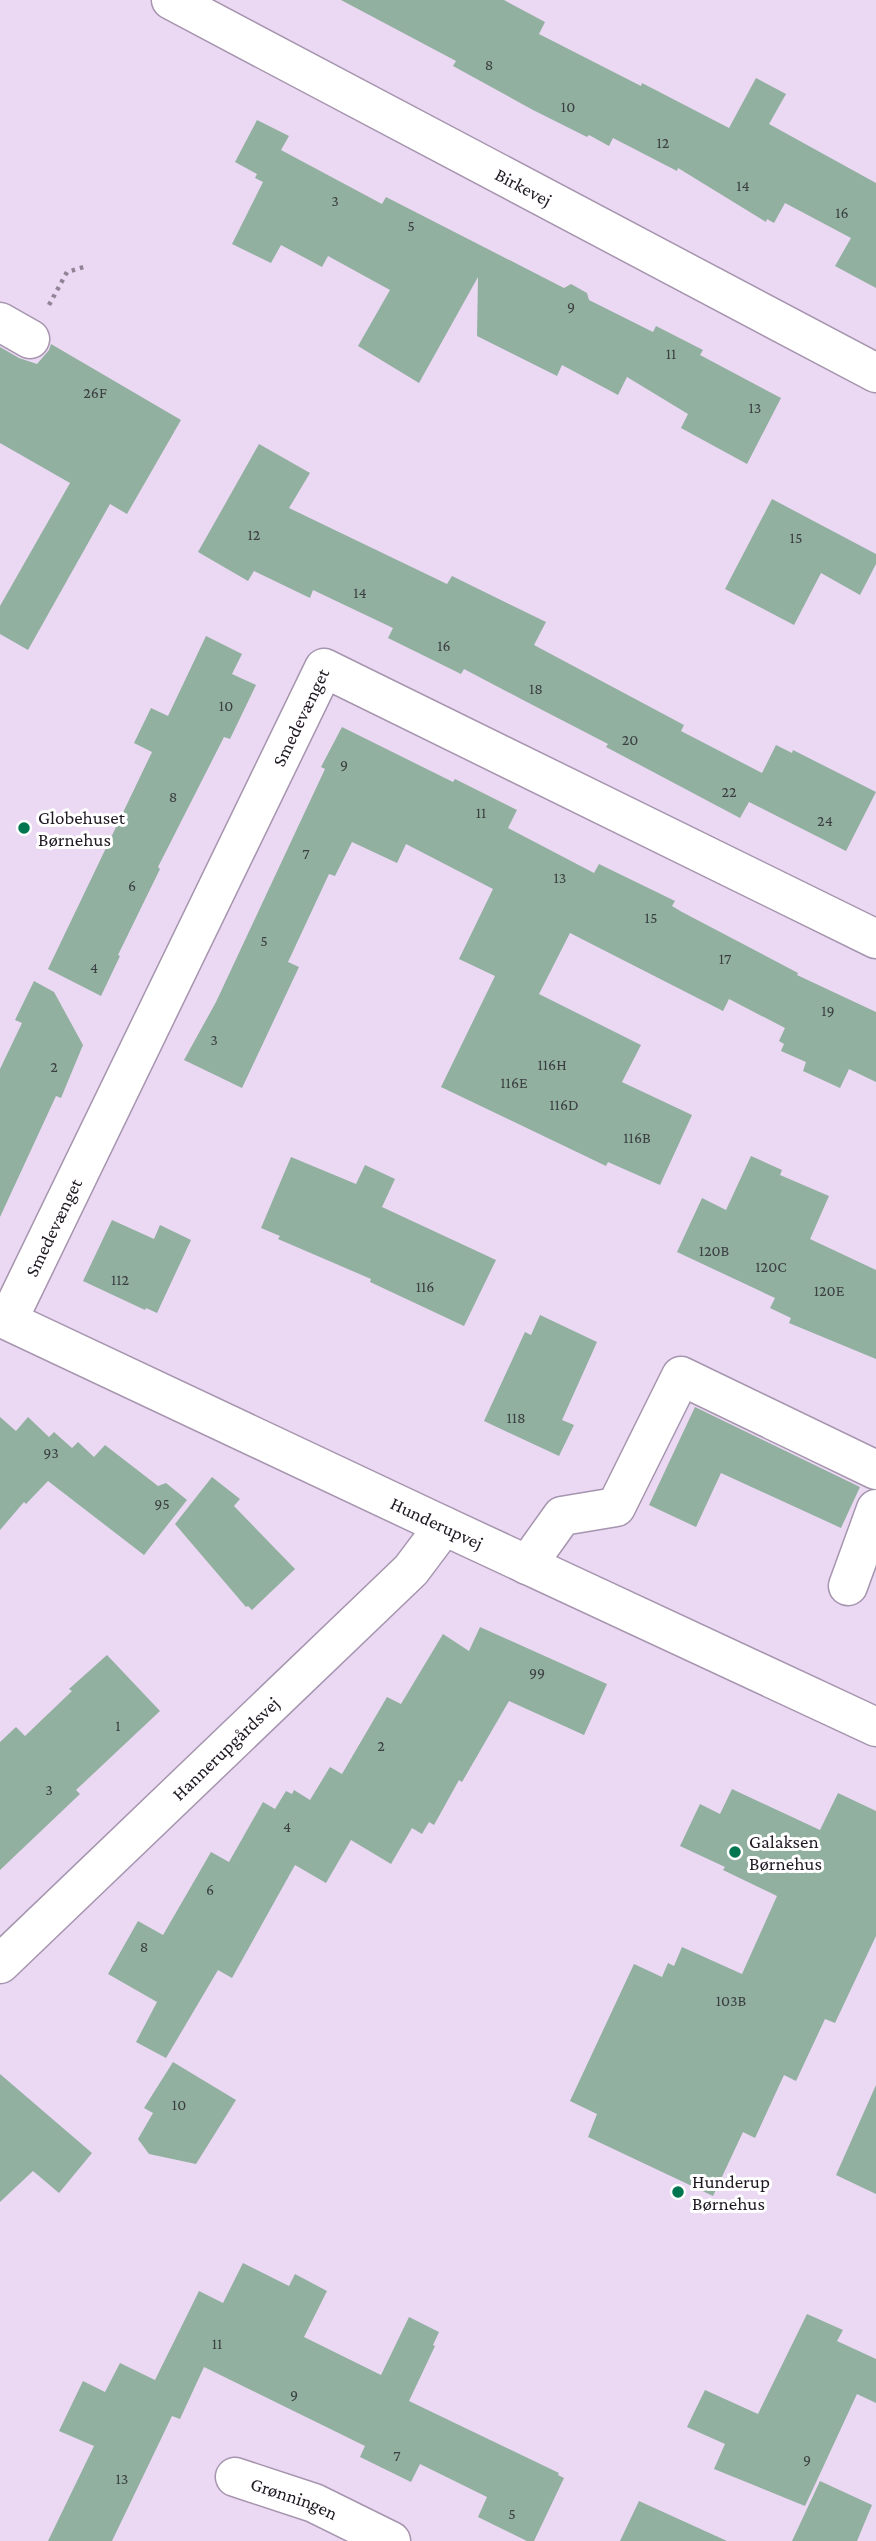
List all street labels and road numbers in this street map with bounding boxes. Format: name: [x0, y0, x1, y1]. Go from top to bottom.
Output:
street label: Birkevej: [492, 164, 555, 211]
street label: Smedevænget: [268, 664, 334, 770]
street label: Smedevænget: [21, 1174, 86, 1280]
street label: Hunderupvej: [387, 1492, 486, 1555]
street label: Hannerupgårdsvej: [168, 1692, 284, 1805]
street label: Grønningen: [248, 2473, 341, 2524]

